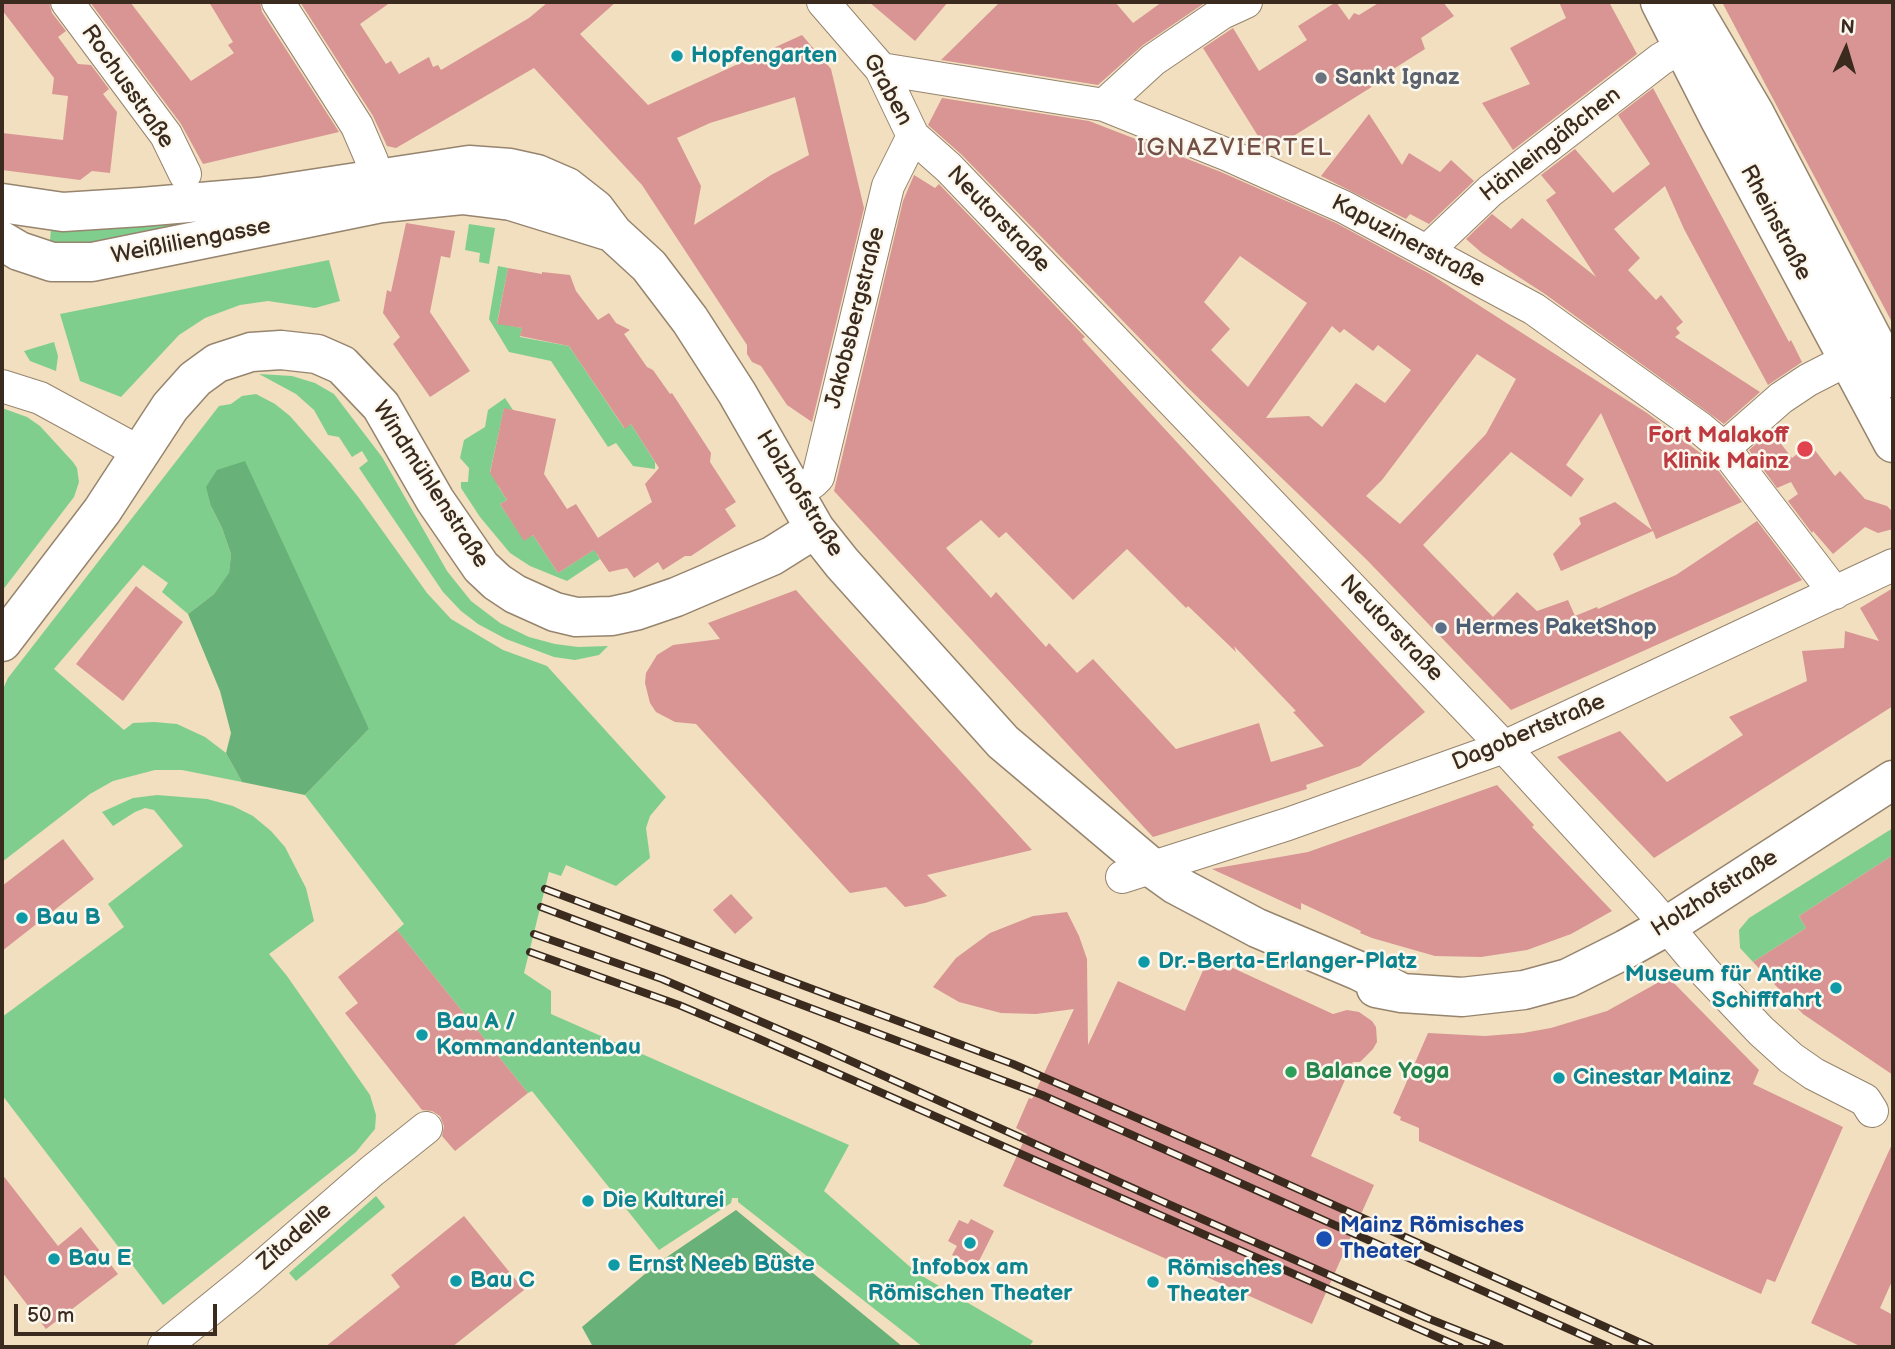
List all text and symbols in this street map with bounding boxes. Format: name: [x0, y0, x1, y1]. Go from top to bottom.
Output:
north arrow: [1811, 14, 1881, 84]
text: N: [1840, 16, 1855, 40]
street label: Rochusstraße: [74, 20, 180, 154]
place label: Hopfengarten: [691, 42, 837, 70]
marker: Hopfengarten: [669, 48, 685, 64]
street label: Graben: [856, 49, 918, 131]
place label: Sankt Ignaz: [1335, 64, 1460, 92]
marker: Sankt Ignaz: [1313, 70, 1329, 86]
street label: Hänleingäßchen: [1475, 82, 1627, 208]
district label: IGNAZVIERTEL: [1138, 135, 1332, 163]
street label: Neutorstraße: [940, 161, 1056, 279]
street label: Rheinstraße: [1733, 161, 1817, 285]
street label: Kapuzinerstraße: [1326, 190, 1490, 294]
street label: Weißliliengasse: [109, 213, 273, 271]
street label: Jakobsbergstraße: [820, 224, 892, 412]
street label: Windmühlenstraße: [366, 396, 494, 574]
place label: Fort Malakoff Klinik Mainz: [1648, 422, 1789, 476]
street label: Holzhofstraße: [749, 426, 849, 562]
marker: Fort Malakoff Klinik Mainz: [1795, 439, 1815, 459]
street label: Neutorstraße: [1333, 570, 1449, 688]
place label: Hermes PaketShop: [1455, 614, 1657, 642]
marker: Hermes PaketShop: [1433, 620, 1449, 636]
street label: Dagobertstraße: [1448, 688, 1610, 778]
street label: Holzhofstraße: [1647, 844, 1783, 944]
place label: Bau B: [36, 904, 101, 932]
marker: Bau B: [14, 910, 30, 926]
place label: Dr.-Berta-Erlanger-Platz: [1158, 948, 1417, 976]
marker: Dr.-Berta-Erlanger-Platz: [1136, 954, 1152, 970]
place label: Museum für Antike Schifffahrt: [1625, 961, 1822, 1015]
marker: Museum für Antike Schifffahrt: [1828, 980, 1844, 996]
place label: Bau A / Kommandantenbau: [436, 1008, 641, 1062]
marker: Bau A / Kommandantenbau: [414, 1027, 430, 1043]
place label: Balance Yoga: [1305, 1058, 1450, 1086]
marker: Balance Yoga: [1283, 1064, 1299, 1080]
place label: Cinestar Mainz: [1573, 1064, 1731, 1092]
marker: Cinestar Mainz: [1551, 1070, 1567, 1086]
place label: Die Kulturei: [602, 1187, 724, 1215]
marker: Die Kulturei: [580, 1193, 596, 1209]
street label: Zitadelle: [252, 1197, 338, 1277]
place label: Mainz Römisches Theater: [1340, 1212, 1524, 1266]
marker: Mainz Römisches Theater: [1314, 1229, 1334, 1249]
marker: Infobox am Römischen Theater: [962, 1235, 978, 1251]
place label: Bau E: [68, 1245, 131, 1273]
marker: Bau E: [46, 1251, 62, 1267]
place label: Ernst Neeb Büste: [628, 1251, 815, 1279]
place label: Infobox am Römischen Theater: [868, 1254, 1072, 1308]
place label: Römisches Theater: [1167, 1255, 1282, 1309]
marker: Ernst Neeb Büste: [606, 1257, 622, 1273]
place label: Bau C: [470, 1267, 535, 1295]
marker: Bau C: [448, 1273, 464, 1289]
marker: Römisches Theater: [1145, 1274, 1161, 1290]
scale bar: [18, 1290, 220, 1334]
text: 50 m: [27, 1303, 74, 1328]

